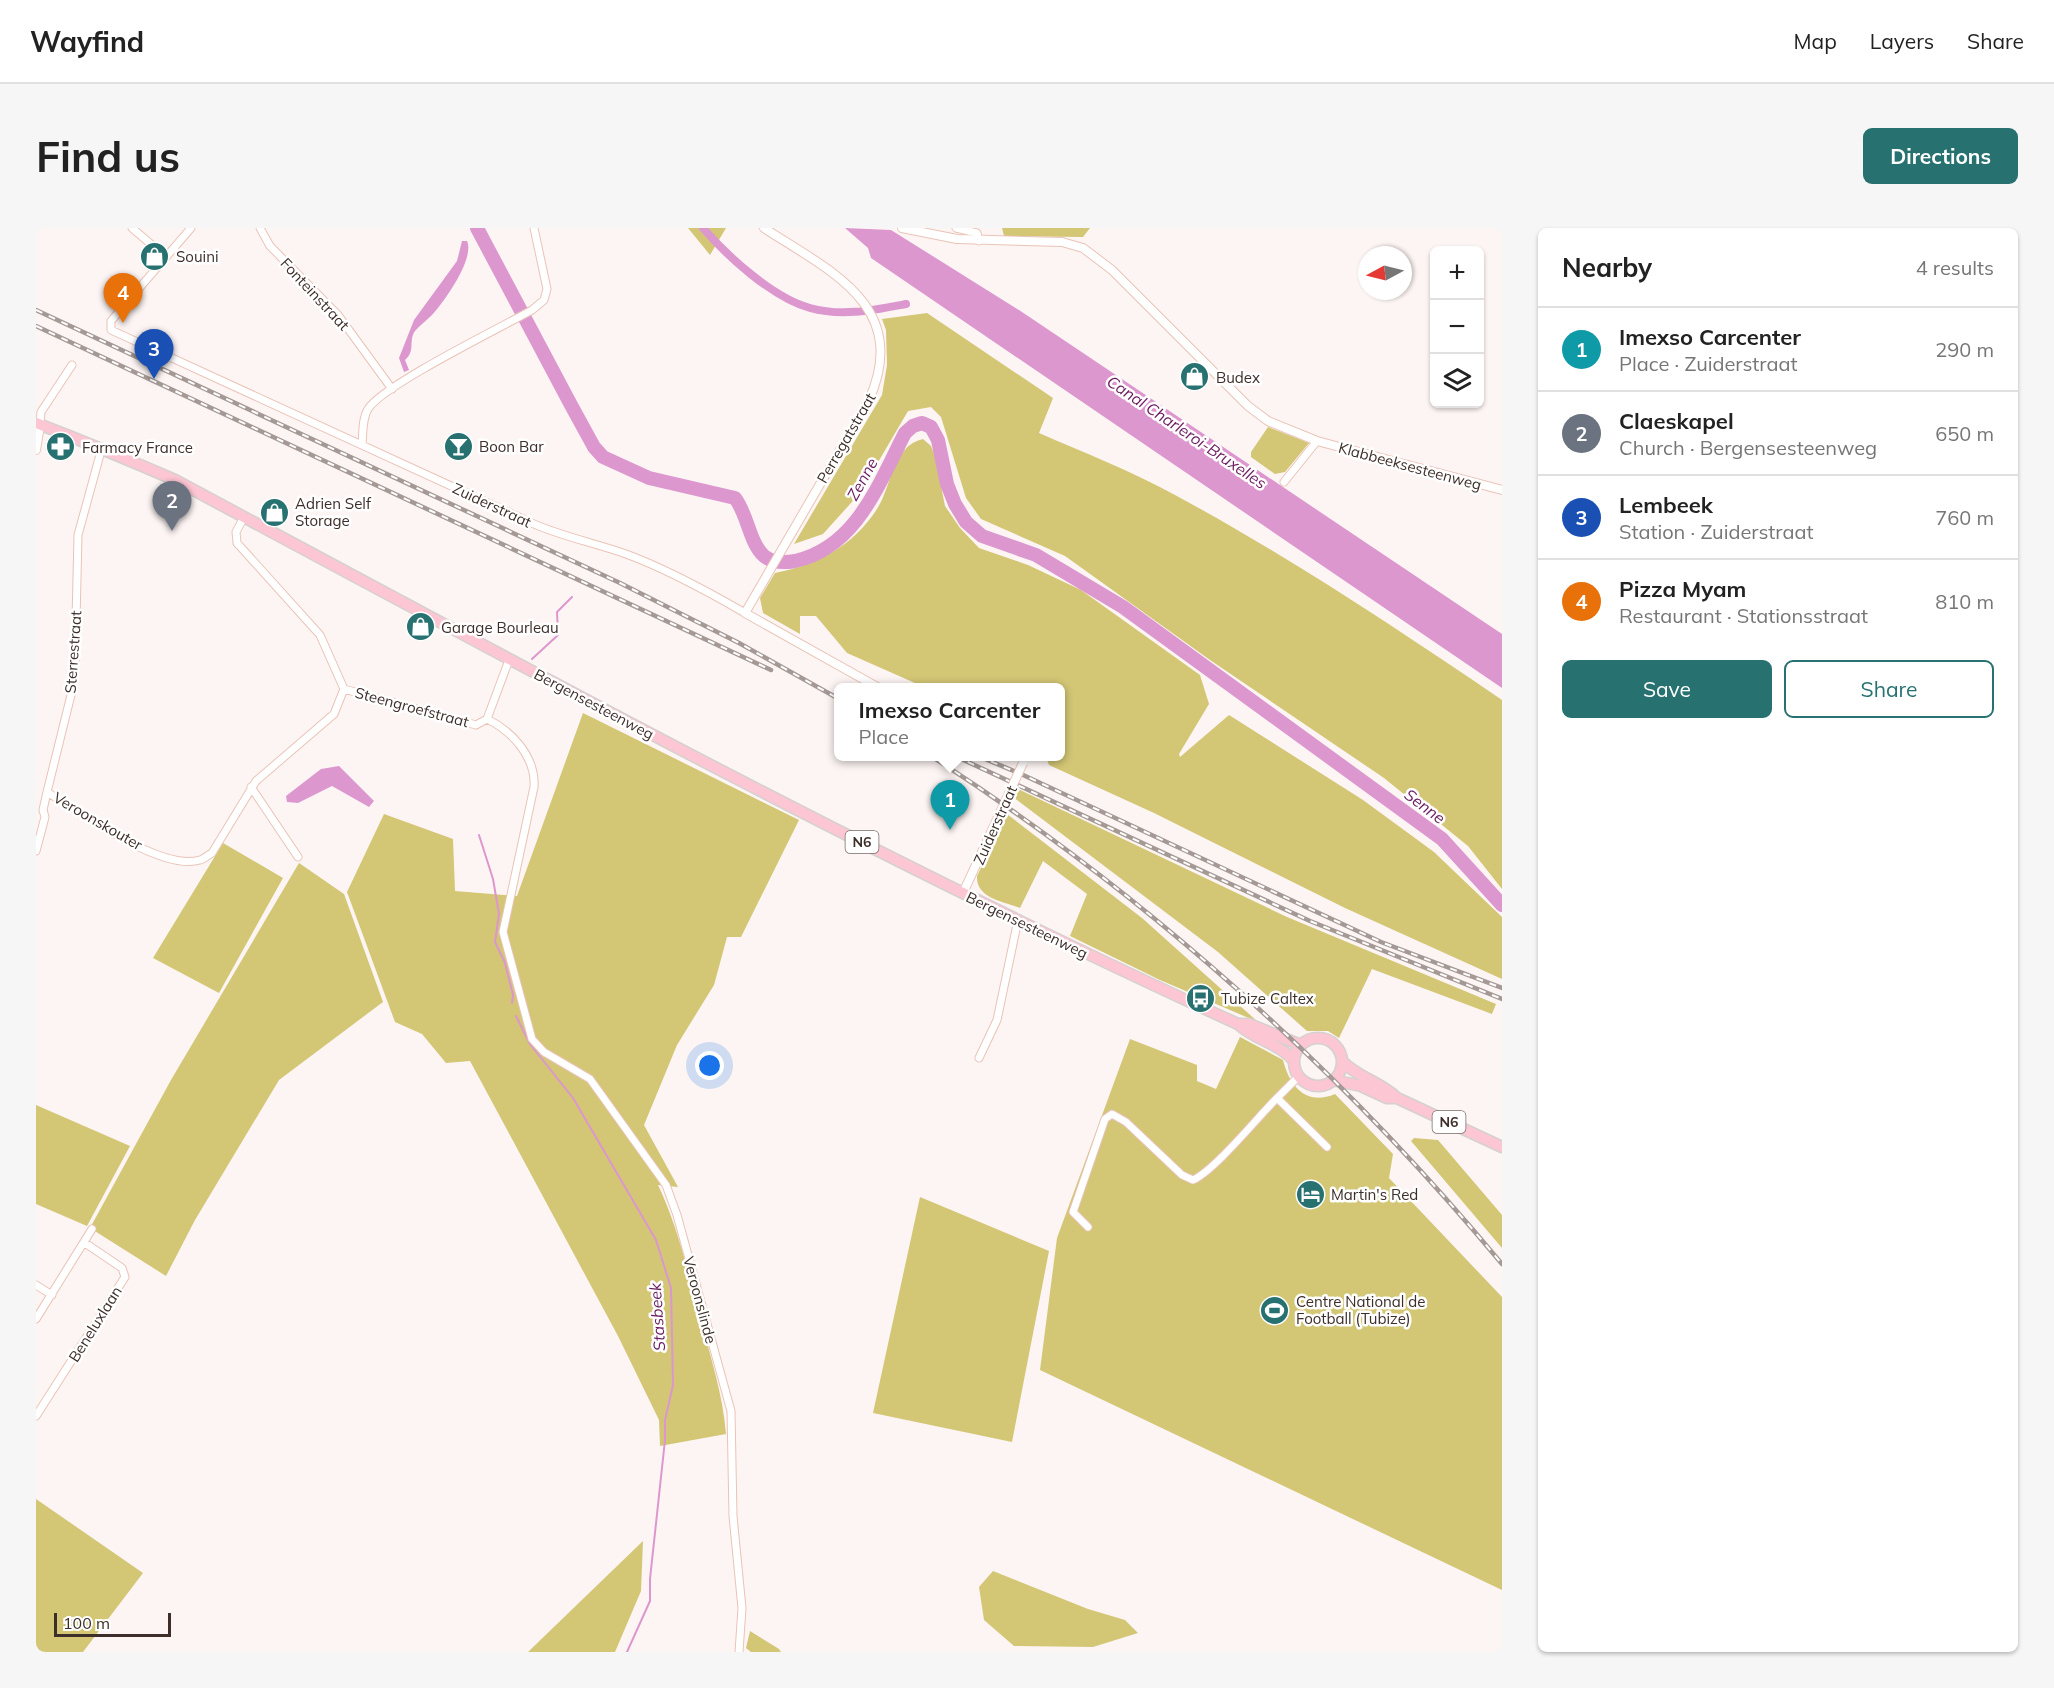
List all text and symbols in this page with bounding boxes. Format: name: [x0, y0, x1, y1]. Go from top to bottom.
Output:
text: Wayfind: [30, 24, 144, 59]
text: Map: [1794, 28, 1837, 54]
text: Layers: [1870, 28, 1934, 54]
text: Share: [1967, 28, 2024, 54]
button: Directions: [1863, 128, 2018, 184]
text: Find us: [36, 130, 180, 183]
shop icon: Souini: [139, 240, 171, 272]
north arrow: [1358, 246, 1412, 300]
map controls: [1430, 246, 1484, 408]
button: +: [1430, 246, 1484, 300]
place label: Souini: [176, 247, 219, 266]
text: Nearby: [1562, 251, 1652, 284]
street label: Fonteinstraat: [277, 254, 353, 334]
text: 4 results: [1916, 255, 1994, 280]
pin: 4: [104, 274, 142, 323]
button: −: [1430, 300, 1484, 354]
text: Imexso Carcenter: [1619, 323, 1801, 351]
pin: 3: [134, 330, 174, 379]
text: 1: [1576, 337, 1588, 362]
text: 290 m: [1935, 337, 1994, 362]
text: Place · Zuiderstraat: [1619, 351, 1797, 376]
button: layers: [1430, 354, 1484, 408]
shop icon: Budex: [1179, 361, 1211, 393]
place label: Budex: [1216, 368, 1260, 387]
water label: Canal Charleroi-Bruxelles: [1103, 371, 1271, 493]
street label: Perregatstraat: [813, 389, 879, 487]
text: Claeskapel: [1619, 407, 1734, 435]
text: 2: [1576, 421, 1588, 446]
text: 650 m: [1935, 421, 1994, 446]
bar icon: Boon Bar: [442, 430, 474, 462]
pharmacy icon: Farmacy France: [45, 431, 77, 463]
text: Church · Bergensesteenweg: [1619, 435, 1877, 460]
place label: Boon Bar: [479, 437, 544, 456]
place label: Farmacy France: [82, 438, 193, 457]
street label: Klabbeeksesteenweg: [1336, 438, 1484, 494]
water label: Zenne: [842, 454, 882, 504]
street label: Zuiderstraat: [450, 478, 534, 532]
pin: 2: [152, 482, 192, 531]
text: Lembeek: [1619, 491, 1713, 519]
place label: Adrien Self Storage: [295, 494, 372, 530]
shop icon: Adrien Self Storage: [258, 496, 290, 528]
text: 3: [1576, 505, 1588, 530]
text: 760 m: [1935, 505, 1994, 530]
text: Station · Zuiderstraat: [1619, 519, 1813, 544]
text: Pizza Myam: [1619, 575, 1746, 603]
text: 4: [1576, 589, 1588, 614]
text: 810 m: [1935, 589, 1994, 614]
text: Restaurant · Stationsstraat: [1619, 603, 1868, 628]
street label: Sterrestraat: [61, 610, 85, 694]
shop icon: Garage Bourleau: [404, 611, 436, 643]
place label: Garage Bourleau: [441, 618, 559, 637]
button: Save: [1562, 660, 1772, 718]
button: Share: [1784, 660, 1994, 718]
street label: Bergensesteenweg: [531, 664, 657, 744]
street label: Steengroefstraat: [353, 683, 471, 731]
popup: [834, 683, 1065, 761]
text: Imexso Carcenter: [859, 696, 1040, 724]
text: Place: [859, 724, 909, 749]
pin: 1: [930, 780, 970, 830]
street label: Zuiderstraat: [969, 782, 1021, 868]
water label: Senne: [1401, 784, 1450, 828]
street label: Veroonskouter: [50, 788, 147, 855]
road number: N6: [846, 831, 878, 853]
street label: Bergensesteenweg: [963, 887, 1091, 963]
bus stop icon: Tubize Caltex: [1184, 982, 1216, 1014]
place label: Tubize Caltex: [1221, 989, 1314, 1008]
your location: [695, 1051, 724, 1080]
road number: N6: [1432, 1111, 1466, 1133]
hotel icon: Martin's Red: [1294, 1178, 1326, 1210]
place label: Martin's Red: [1331, 1185, 1418, 1204]
street label: Veroonslinde: [679, 1254, 721, 1346]
water label: Stasbeek: [645, 1281, 669, 1352]
street label: Beneluxlaan: [64, 1283, 126, 1365]
place label: Centre National de Football (Tubize): [1296, 1292, 1425, 1328]
sports icon: Centre National de Football (Tubize): [1259, 1294, 1291, 1326]
scale bar: [54, 1610, 171, 1638]
text: 100 m: [63, 1613, 110, 1633]

